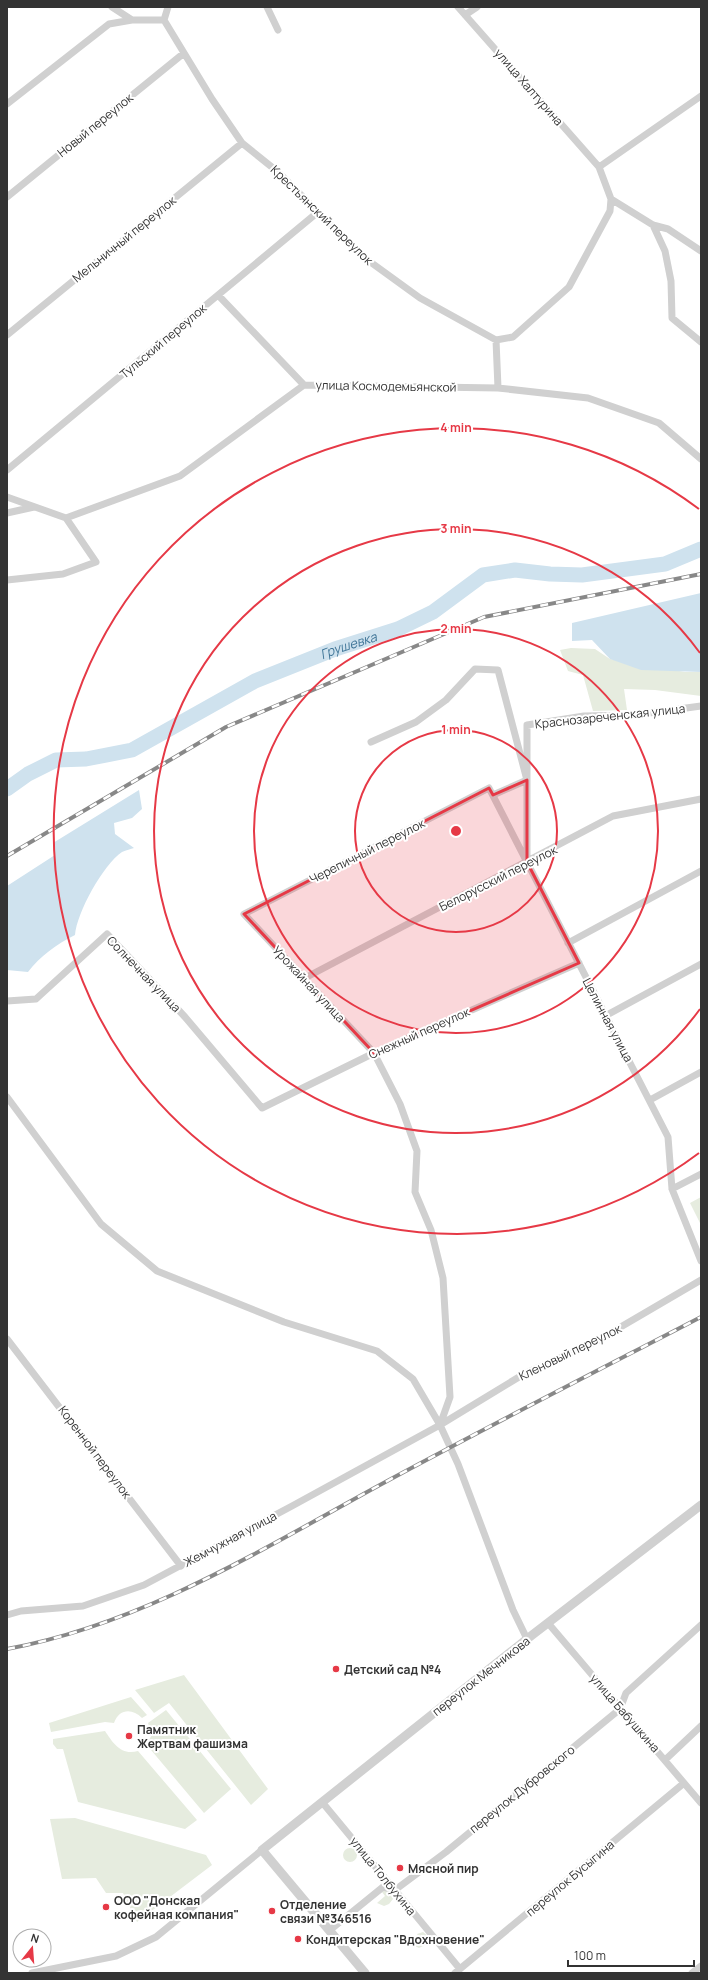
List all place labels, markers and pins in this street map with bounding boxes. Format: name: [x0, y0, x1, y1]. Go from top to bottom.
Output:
centre of rings: [449, 824, 463, 838]
place label: Детский сад №4: [344, 1661, 441, 1678]
marker: Детский сад №4: [331, 1664, 341, 1674]
place label: Памятник Жертвам фашизма: [137, 1721, 248, 1752]
marker: Памятник Жертвам фашизма: [124, 1731, 134, 1741]
place label: Мясной пир: [408, 1860, 479, 1877]
marker: Мясной пир: [395, 1863, 405, 1873]
place label: ООО "Донская кофейная компания": [114, 1892, 239, 1923]
place label: Отделение связи №346516: [280, 1896, 372, 1927]
marker: ООО "Донская кофейная компания": [101, 1902, 111, 1912]
marker: Отделение связи №346516: [267, 1906, 277, 1916]
place label: Кондитерская "Вдохновение": [306, 1931, 485, 1948]
marker: Кондитерская "Вдохновение": [293, 1934, 303, 1944]

